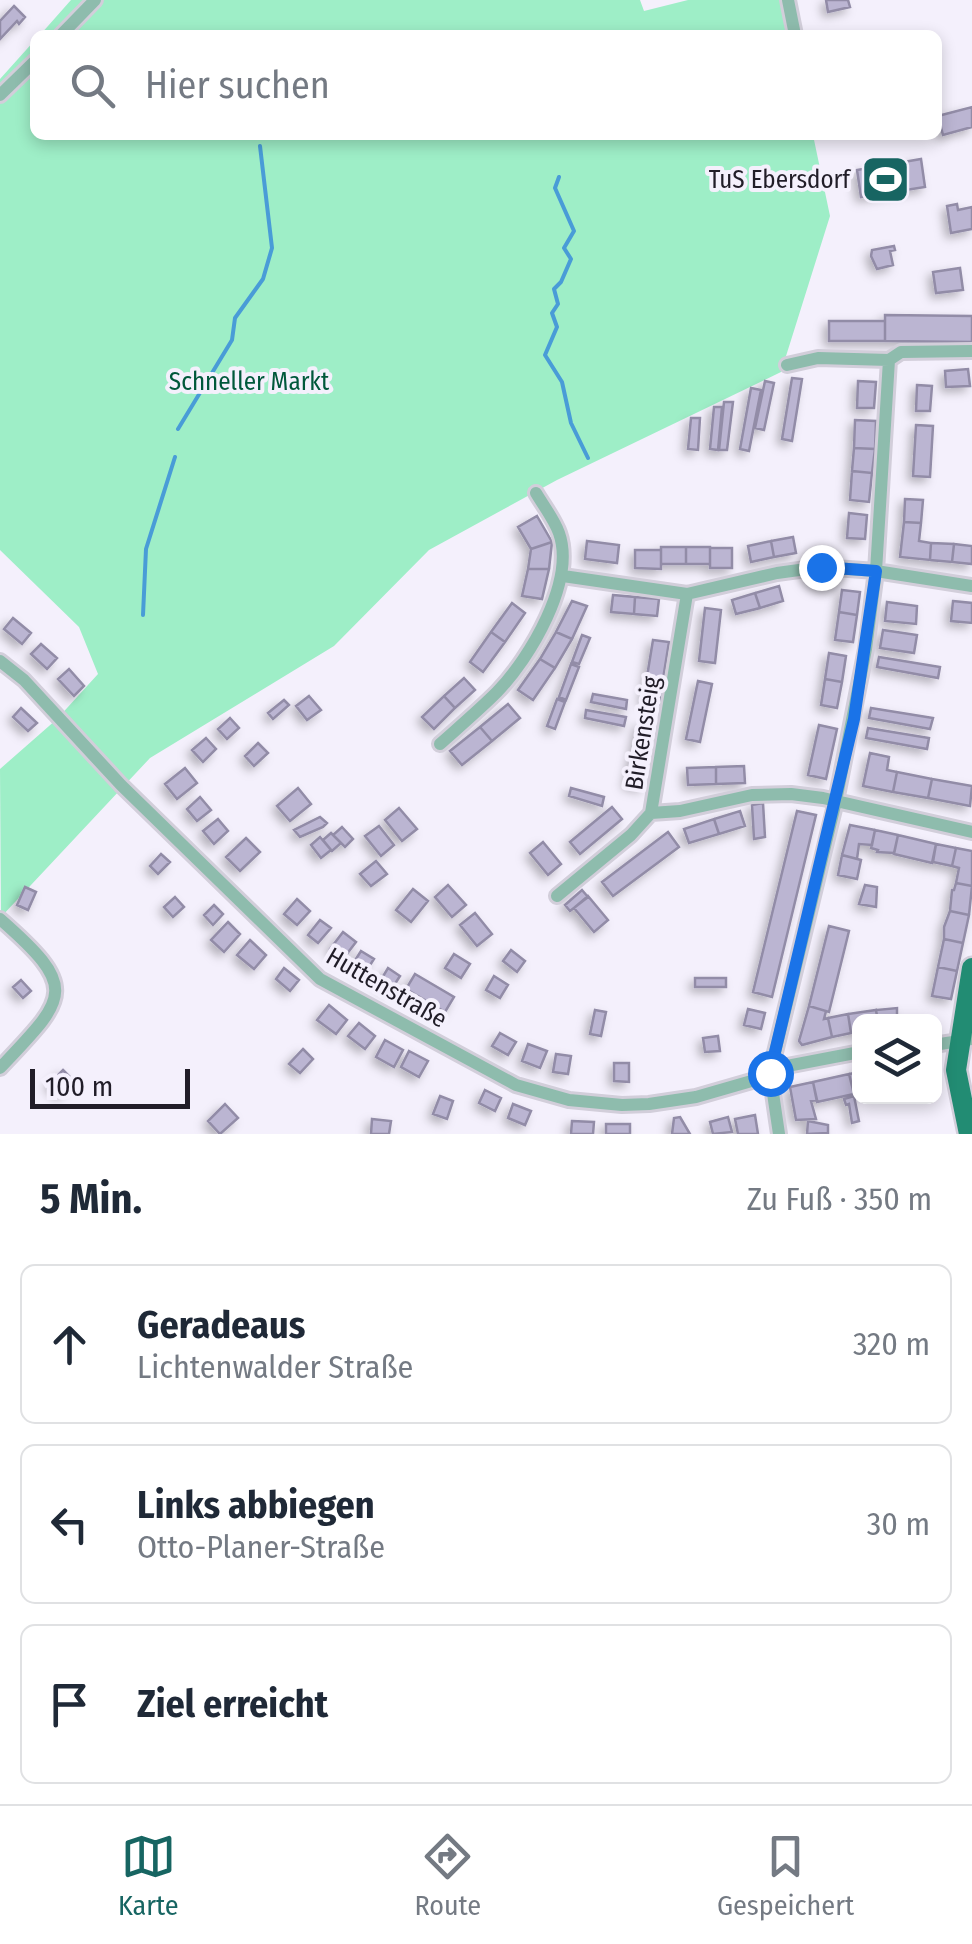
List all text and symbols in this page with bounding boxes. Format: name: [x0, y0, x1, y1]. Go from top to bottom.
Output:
search box: [30, 30, 942, 140]
icon: search: [65, 58, 120, 113]
text: Hier suchen: [145, 62, 330, 108]
sports icon: TuS Ebersdorf: [859, 153, 911, 205]
place label: TuS Ebersdorf: [709, 165, 852, 195]
park label: Schneller Markt: [169, 367, 330, 397]
route end: [799, 545, 845, 591]
street label: Birkensteig: [619, 674, 667, 792]
street label: Huttenstraße: [321, 941, 452, 1034]
map controls: [852, 1014, 942, 1104]
button: layers: [852, 1014, 942, 1104]
route start: [748, 1051, 794, 1097]
scale bar: [30, 1064, 190, 1108]
text: 100 m: [45, 1070, 113, 1103]
text: 5 Min.: [40, 1174, 142, 1224]
text: Zu Fuß · 350 m: [747, 1180, 932, 1218]
text: Geradeaus: [137, 1302, 305, 1348]
icon: ahead: [42, 1317, 97, 1372]
text: 320 m: [853, 1325, 930, 1363]
text: Lichtenwalder Straße: [137, 1348, 413, 1386]
text: Links abbiegen: [137, 1482, 375, 1528]
icon: left: [42, 1497, 97, 1552]
text: 30 m: [867, 1505, 930, 1543]
text: Otto-Planer-Straße: [137, 1528, 385, 1566]
icon: arrive: [42, 1677, 97, 1732]
text: Ziel erreicht: [137, 1681, 328, 1727]
tab: Karte: [118, 1829, 179, 1922]
tab: Route: [414, 1829, 481, 1922]
tab: Gespeichert: [717, 1829, 854, 1922]

